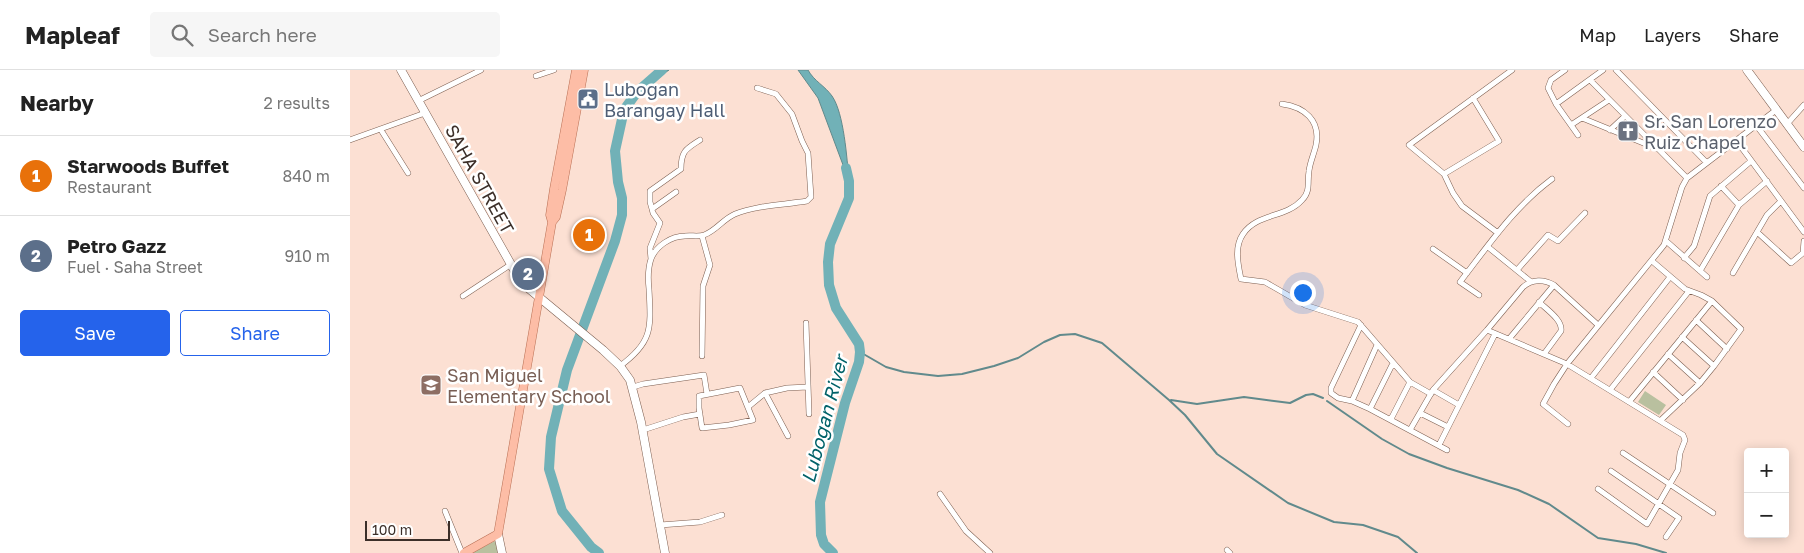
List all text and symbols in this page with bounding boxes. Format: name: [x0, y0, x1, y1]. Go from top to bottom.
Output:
search box: [150, 12, 500, 57]
text: Mapleaf: [25, 20, 120, 49]
icon: search: [168, 21, 196, 49]
text: Search here: [208, 23, 317, 46]
text: Map: [1579, 24, 1616, 46]
text: Layers: [1644, 24, 1701, 46]
text: Share: [1729, 24, 1779, 46]
place label: Lubogan Barangay Hall: [604, 78, 725, 121]
public building icon: Lubogan Barangay Hall: [576, 87, 600, 111]
text: Nearby: [20, 90, 94, 116]
text: 2 results: [264, 93, 330, 113]
place label: Sr. San Lorenzo Ruiz Chapel: [1644, 110, 1777, 153]
church icon: Sr. San Lorenzo Ruiz Chapel: [1616, 119, 1640, 143]
street label: SAHA STREET: [441, 120, 519, 238]
text: Starwoods Buffet: [67, 154, 229, 177]
text: 1: [32, 166, 40, 186]
text: 840 m: [282, 166, 330, 186]
text: Restaurant: [67, 177, 152, 197]
pin: 1: [573, 216, 605, 254]
text: Petro Gazz: [67, 234, 166, 257]
text: 2: [31, 246, 41, 266]
text: 910 m: [284, 246, 330, 266]
pin: 2: [512, 255, 544, 293]
text: Fuel · Saha Street: [67, 257, 203, 277]
your location: [1290, 280, 1316, 306]
button: Save: [20, 310, 170, 356]
button: Share: [180, 310, 330, 356]
water label: Lubogan River: [796, 350, 853, 485]
place label: San Miguel Elementary School: [447, 364, 611, 407]
school or university icon: San Miguel Elementary School: [419, 373, 443, 397]
map controls: [1744, 448, 1789, 538]
button: +: [1744, 448, 1789, 493]
button: −: [1744, 493, 1789, 538]
scale bar: [365, 518, 450, 541]
text: 100 m: [372, 521, 412, 538]

